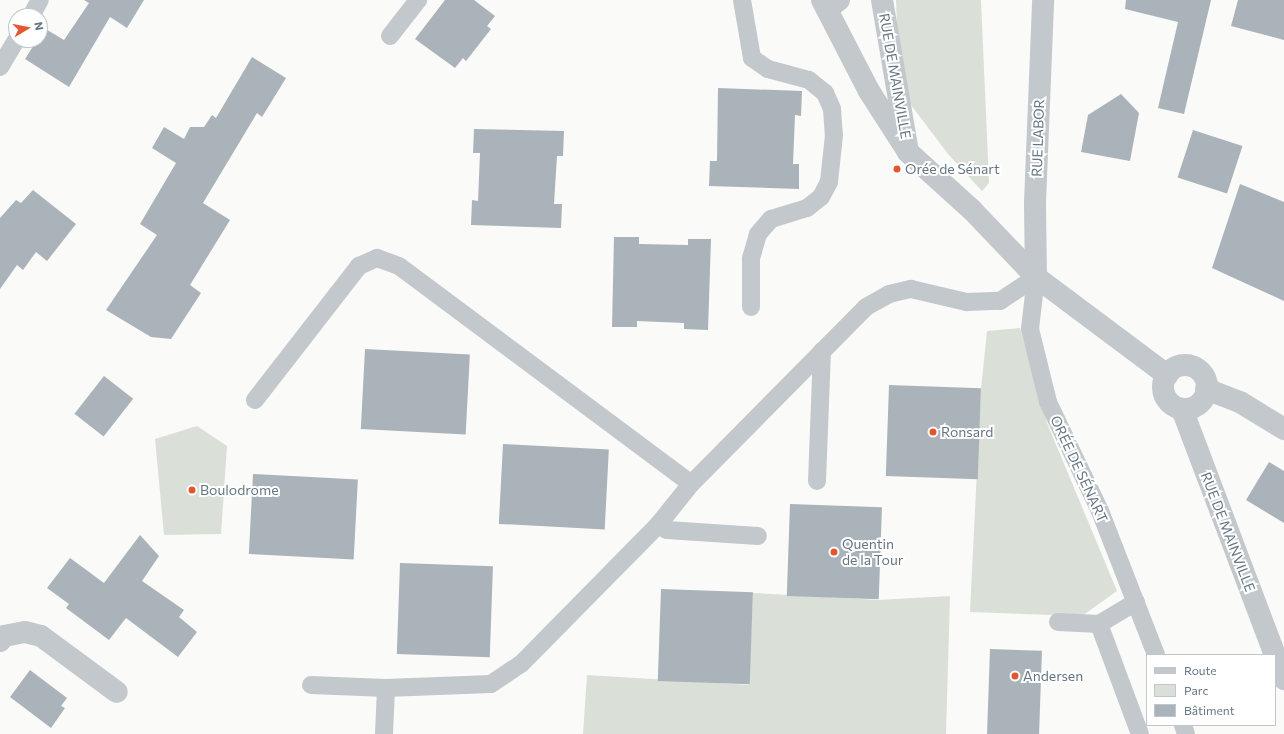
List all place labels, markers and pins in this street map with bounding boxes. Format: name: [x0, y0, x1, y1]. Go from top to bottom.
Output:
place label: Orée de Sénart: [905, 161, 1000, 177]
marker: Orée de Sénart: [892, 164, 902, 174]
place label: Ronsard: [941, 424, 993, 440]
marker: Ronsard: [928, 427, 938, 437]
place label: Boulodrome: [200, 482, 279, 498]
marker: Boulodrome: [187, 485, 197, 495]
place label: Quentin de la Tour: [842, 536, 903, 568]
marker: Quentin de la Tour: [829, 547, 839, 557]
place label: Andersen: [1023, 668, 1083, 684]
marker: Andersen: [1010, 671, 1020, 681]

